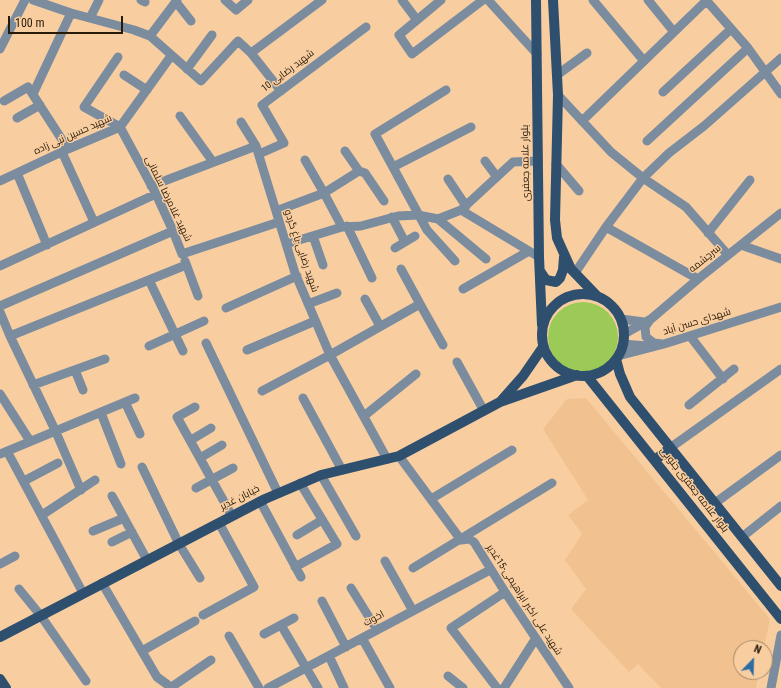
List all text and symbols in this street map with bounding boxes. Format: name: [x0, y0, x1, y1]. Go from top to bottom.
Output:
scale bar: [10, 8, 125, 34]
text: 100 m: [15, 16, 45, 30]
street label: شهید رضایی 10: [259, 47, 317, 95]
street label: شهید حسین نبی زاده: [32, 112, 114, 158]
street label: بلوار علامه جعفری: [519, 125, 533, 201]
street label: شهید غلامرضا سلمانی: [142, 154, 194, 244]
street label: شهید رضایی-باغ گردو: [281, 208, 321, 294]
street label: سرچشمه: [687, 242, 723, 276]
street label: شهدای حسن آباد: [662, 306, 732, 338]
street label: بلوار علامه جعفری جنوبی: [657, 445, 731, 535]
street label: خیابان غدیر: [218, 483, 262, 513]
street label: شهید علی اکبر ابراهیمی-15غدیر: [484, 542, 564, 658]
street label: اخوت: [362, 609, 386, 629]
north arrow: [733, 640, 773, 680]
text: N: [752, 642, 763, 657]

